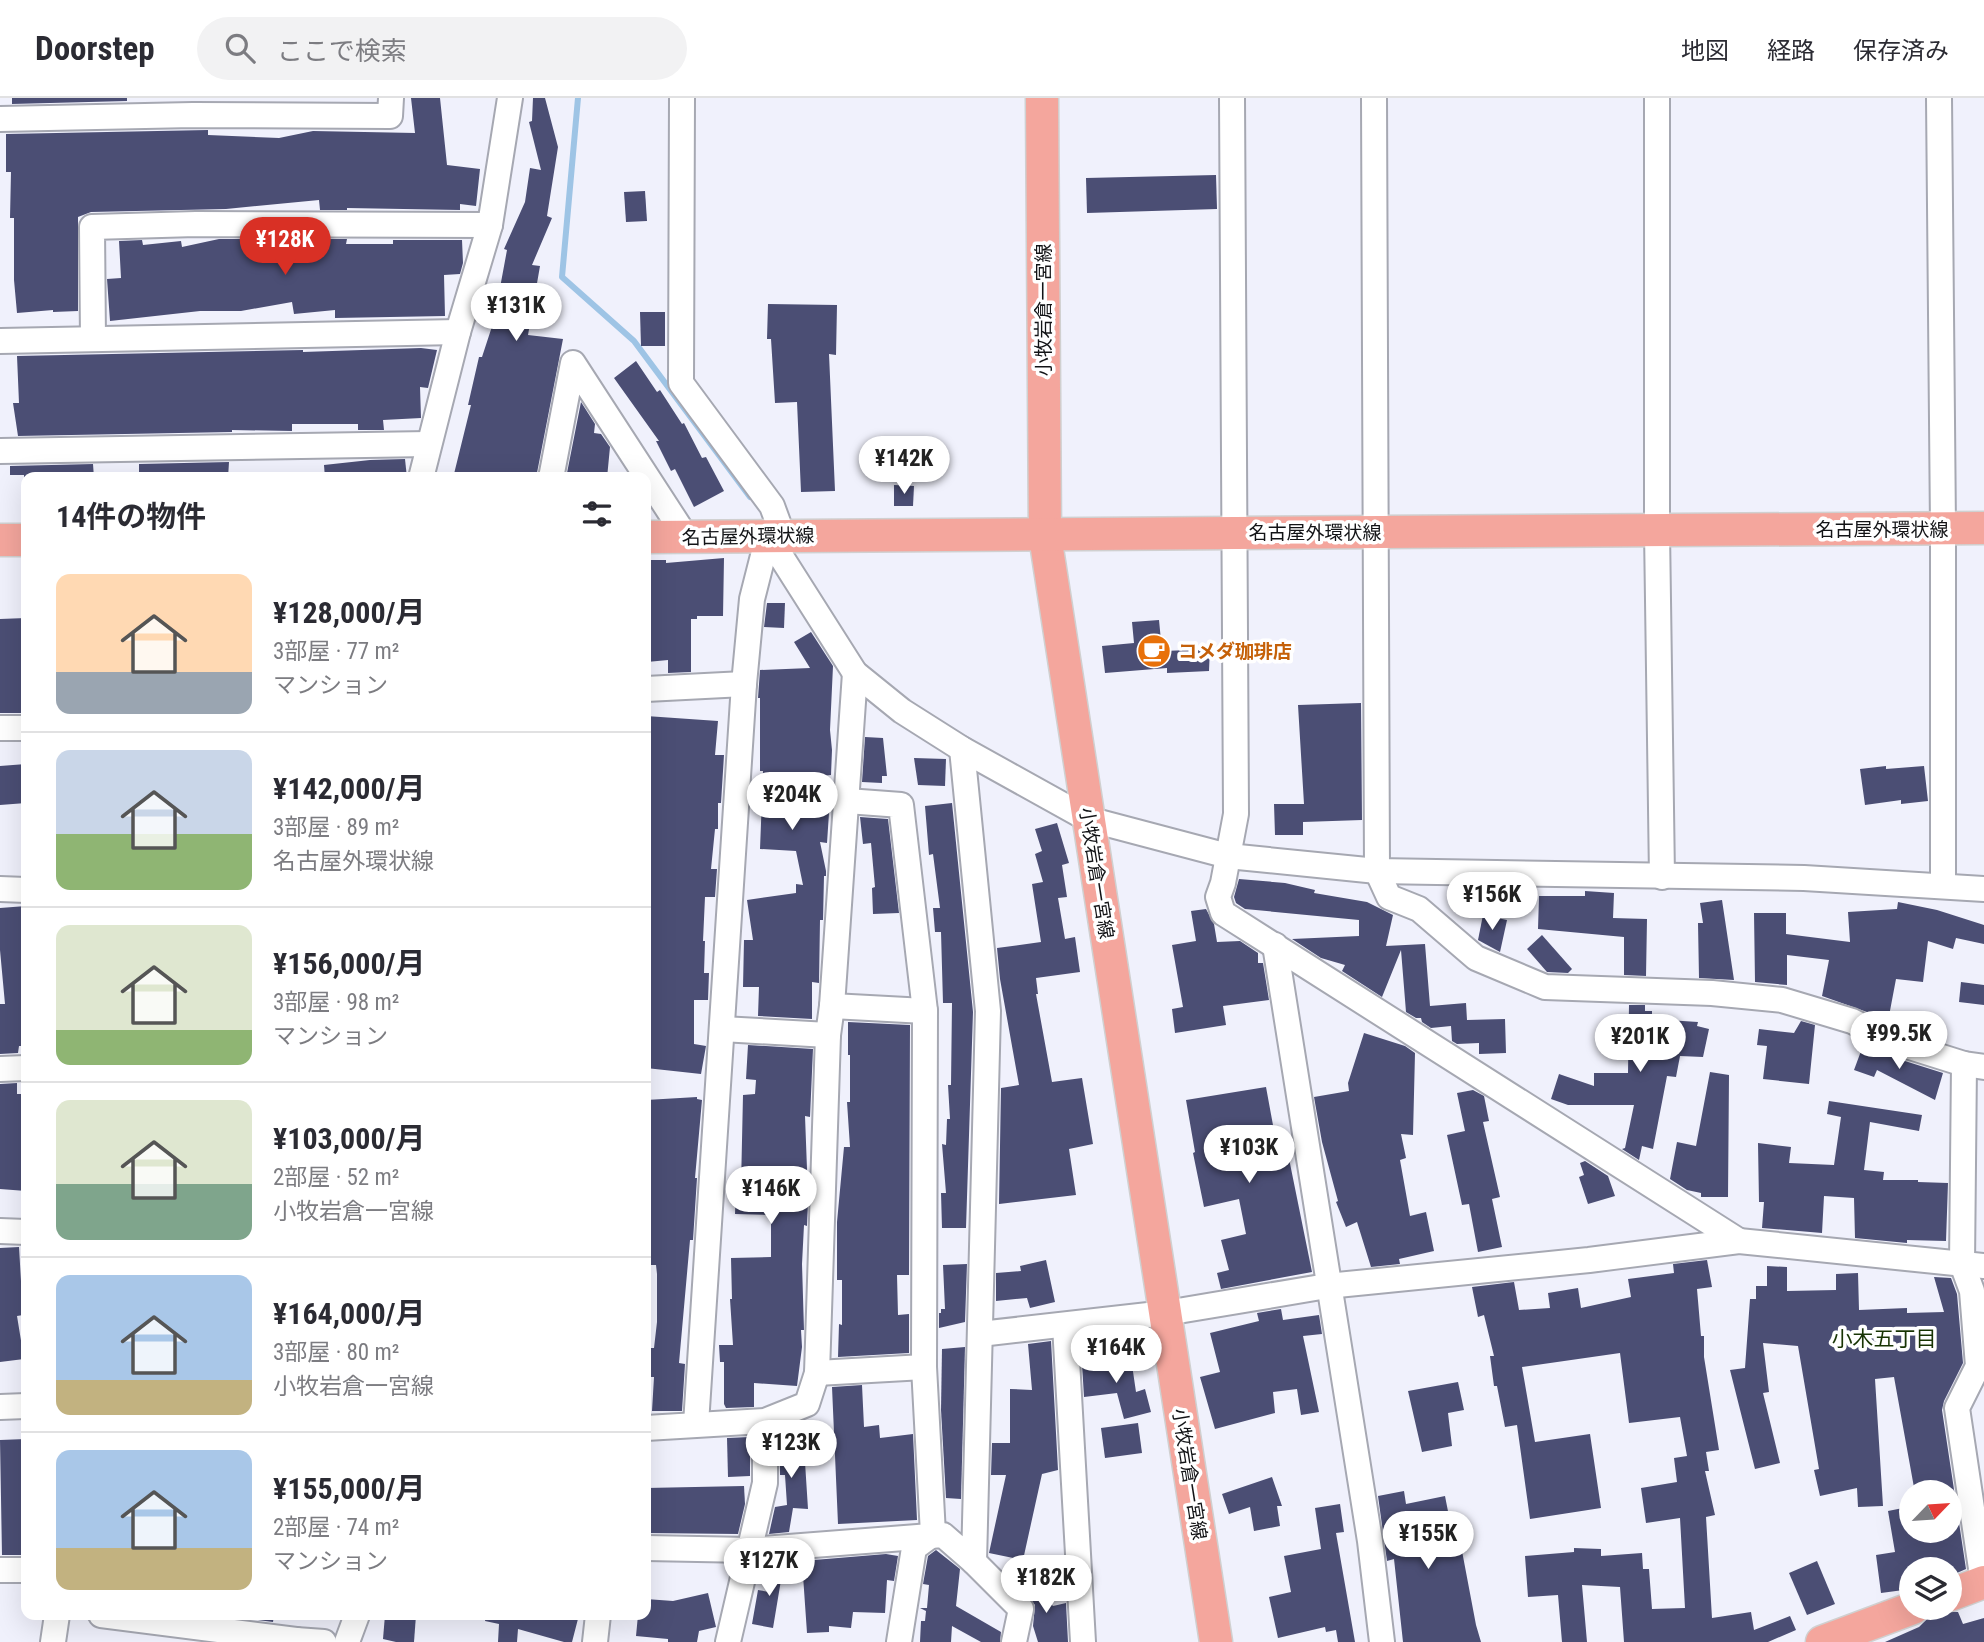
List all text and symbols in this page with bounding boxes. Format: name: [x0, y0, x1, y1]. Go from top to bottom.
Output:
search box: [197, 17, 687, 80]
text: Doorstep: [35, 29, 155, 68]
icon: search: [221, 29, 259, 67]
text: ここで検索: [277, 36, 407, 66]
text: 地図: [1681, 37, 1729, 65]
text: 経路: [1767, 37, 1815, 65]
text: 保存済み: [1853, 37, 1949, 65]
pin: ¥128K: [236, 218, 334, 277]
text: ¥128K: [256, 226, 314, 253]
street label: 小牧岩倉一宮線: [1032, 243, 1055, 377]
pin: ¥131K: [467, 284, 565, 343]
text: ¥131K: [487, 292, 545, 319]
pin: ¥142K: [855, 436, 953, 496]
text: ¥142K: [875, 445, 933, 472]
icon: filters: [578, 495, 616, 533]
text: 14件の物件: [56, 499, 206, 534]
street label: 名古屋外環状線: [1815, 518, 1949, 541]
street label: 名古屋外環状線: [1248, 521, 1382, 544]
street label: 名古屋外環状線: [681, 524, 815, 549]
text: ¥128,000/月: [273, 595, 426, 630]
icon: home: [112, 602, 196, 686]
cafe icon: コメダ珈琲店: [1135, 632, 1173, 670]
text: 3部屋 · 77 m²: [273, 638, 399, 665]
place label: コメダ珈琲店: [1178, 640, 1292, 663]
text: マンション: [273, 672, 388, 699]
text: ¥142,000/月: [273, 771, 426, 806]
pin: ¥204K: [743, 772, 841, 832]
icon: home: [112, 778, 196, 862]
text: ¥204K: [763, 781, 821, 808]
street label: 小牧岩倉一宮線: [1075, 806, 1118, 941]
text: 3部屋 · 89 m²: [273, 814, 399, 841]
text: 名古屋外環状線: [273, 848, 434, 875]
pin: ¥156K: [1443, 872, 1541, 932]
text: ¥156K: [1463, 881, 1521, 908]
text: ¥156,000/月: [273, 946, 426, 981]
icon: home: [112, 953, 196, 1037]
text: 3部屋 · 98 m²: [273, 989, 399, 1016]
pin: ¥99.5K: [1842, 1012, 1956, 1071]
pin: ¥201K: [1591, 1014, 1689, 1074]
text: ¥99.5K: [1866, 1020, 1932, 1047]
text: マンション: [273, 1023, 388, 1050]
text: ¥201K: [1611, 1023, 1669, 1050]
text: ¥103,000/月: [273, 1121, 426, 1156]
pin: ¥103K: [1200, 1126, 1298, 1185]
icon: home: [112, 1128, 196, 1212]
text: ¥103K: [1220, 1134, 1278, 1161]
text: 2部屋 · 52 m²: [273, 1164, 399, 1191]
pin: ¥146K: [722, 1166, 820, 1226]
text: ¥146K: [742, 1175, 800, 1202]
text: 小牧岩倉一宮線: [273, 1198, 434, 1225]
text: ¥164,000/月: [273, 1296, 426, 1331]
icon: home: [112, 1303, 196, 1387]
pin: ¥164K: [1067, 1326, 1165, 1385]
district label: 小木五丁目: [1832, 1327, 1937, 1351]
text: ¥164K: [1087, 1334, 1145, 1361]
text: 3部屋 · 80 m²: [273, 1339, 399, 1366]
text: 小牧岩倉一宮線: [273, 1373, 434, 1400]
street label: 小牧岩倉一宮線: [1168, 1407, 1211, 1542]
pin: ¥123K: [742, 1420, 840, 1480]
text: ¥123K: [762, 1429, 820, 1456]
text: ¥155,000/月: [273, 1471, 426, 1506]
icon: home: [112, 1478, 196, 1562]
north arrow: [1899, 1480, 1962, 1544]
map controls: [1899, 1480, 1962, 1620]
pin: ¥155K: [1379, 1512, 1477, 1571]
text: 2部屋 · 74 m²: [273, 1514, 399, 1541]
text: ¥155K: [1399, 1520, 1457, 1547]
pin: ¥127K: [720, 1538, 818, 1598]
text: ¥127K: [740, 1547, 798, 1574]
text: マンション: [273, 1548, 388, 1575]
pin: ¥182K: [997, 1556, 1095, 1615]
button: layers: [1899, 1557, 1962, 1620]
text: ¥182K: [1017, 1564, 1075, 1591]

